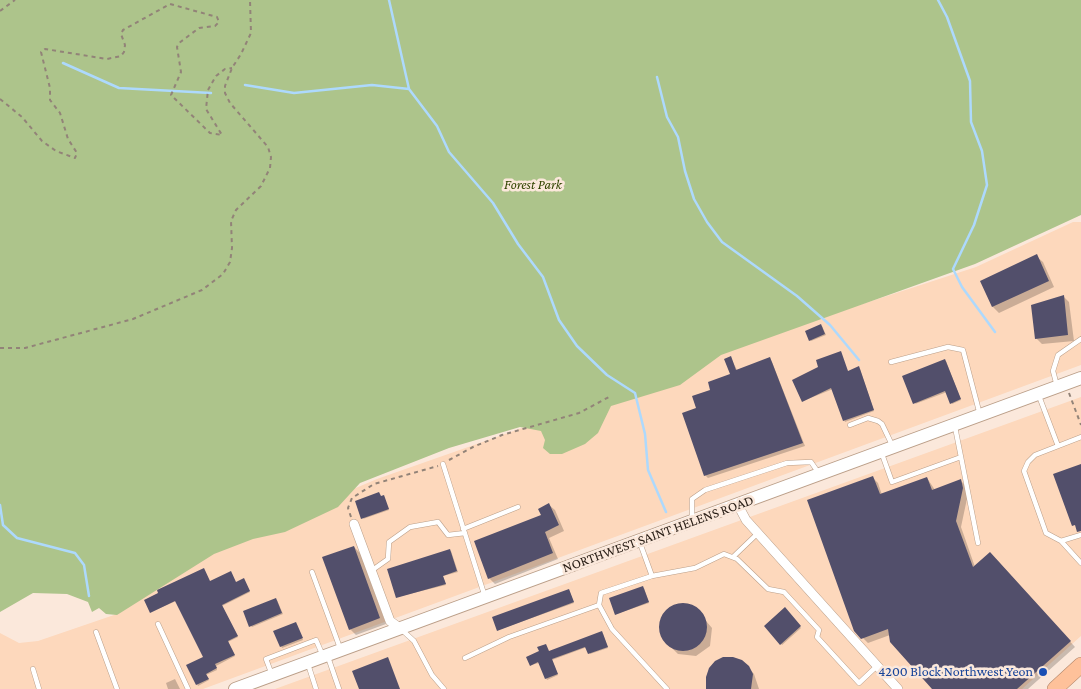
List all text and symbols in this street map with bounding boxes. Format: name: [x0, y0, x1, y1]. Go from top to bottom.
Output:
park label: Forest Park: [504, 177, 562, 193]
street label: NORTHWEST SAINT HELENS ROAD: [560, 492, 756, 576]
place label: 4200 Block Northwest Yeon: [878, 664, 1033, 680]
marker: 4200 Block Northwest Yeon: [1037, 666, 1049, 678]

